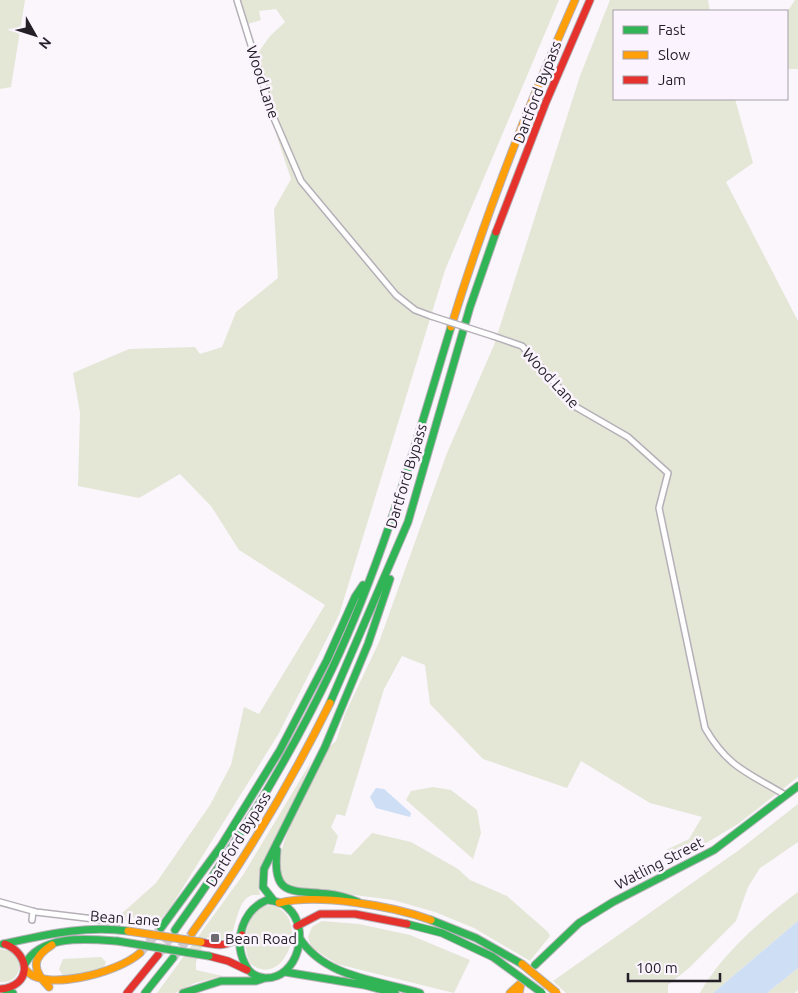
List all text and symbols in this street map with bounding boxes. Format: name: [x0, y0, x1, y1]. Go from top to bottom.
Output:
north arrow: [10, 10, 60, 60]
legend: [613, 10, 788, 100]
text: Fast: [658, 21, 686, 38]
text: N: [36, 34, 55, 52]
street label: Dartford Bypass: [510, 38, 564, 146]
street label: Wood Lane: [243, 43, 283, 121]
text: Slow: [658, 46, 691, 63]
text: Jam: [658, 71, 686, 88]
street label: Wood Lane: [519, 345, 583, 411]
street label: Dartford Bypass: [382, 422, 430, 530]
street label: Dartford Bypass: [202, 788, 274, 890]
street label: Watling Street: [612, 833, 706, 893]
street label: Bean Lane: [90, 907, 160, 929]
place label: Bean Road: [225, 930, 297, 947]
marker: Bean Road: [209, 932, 221, 944]
scale bar: [628, 950, 720, 982]
text: 100 m: [636, 959, 678, 976]

